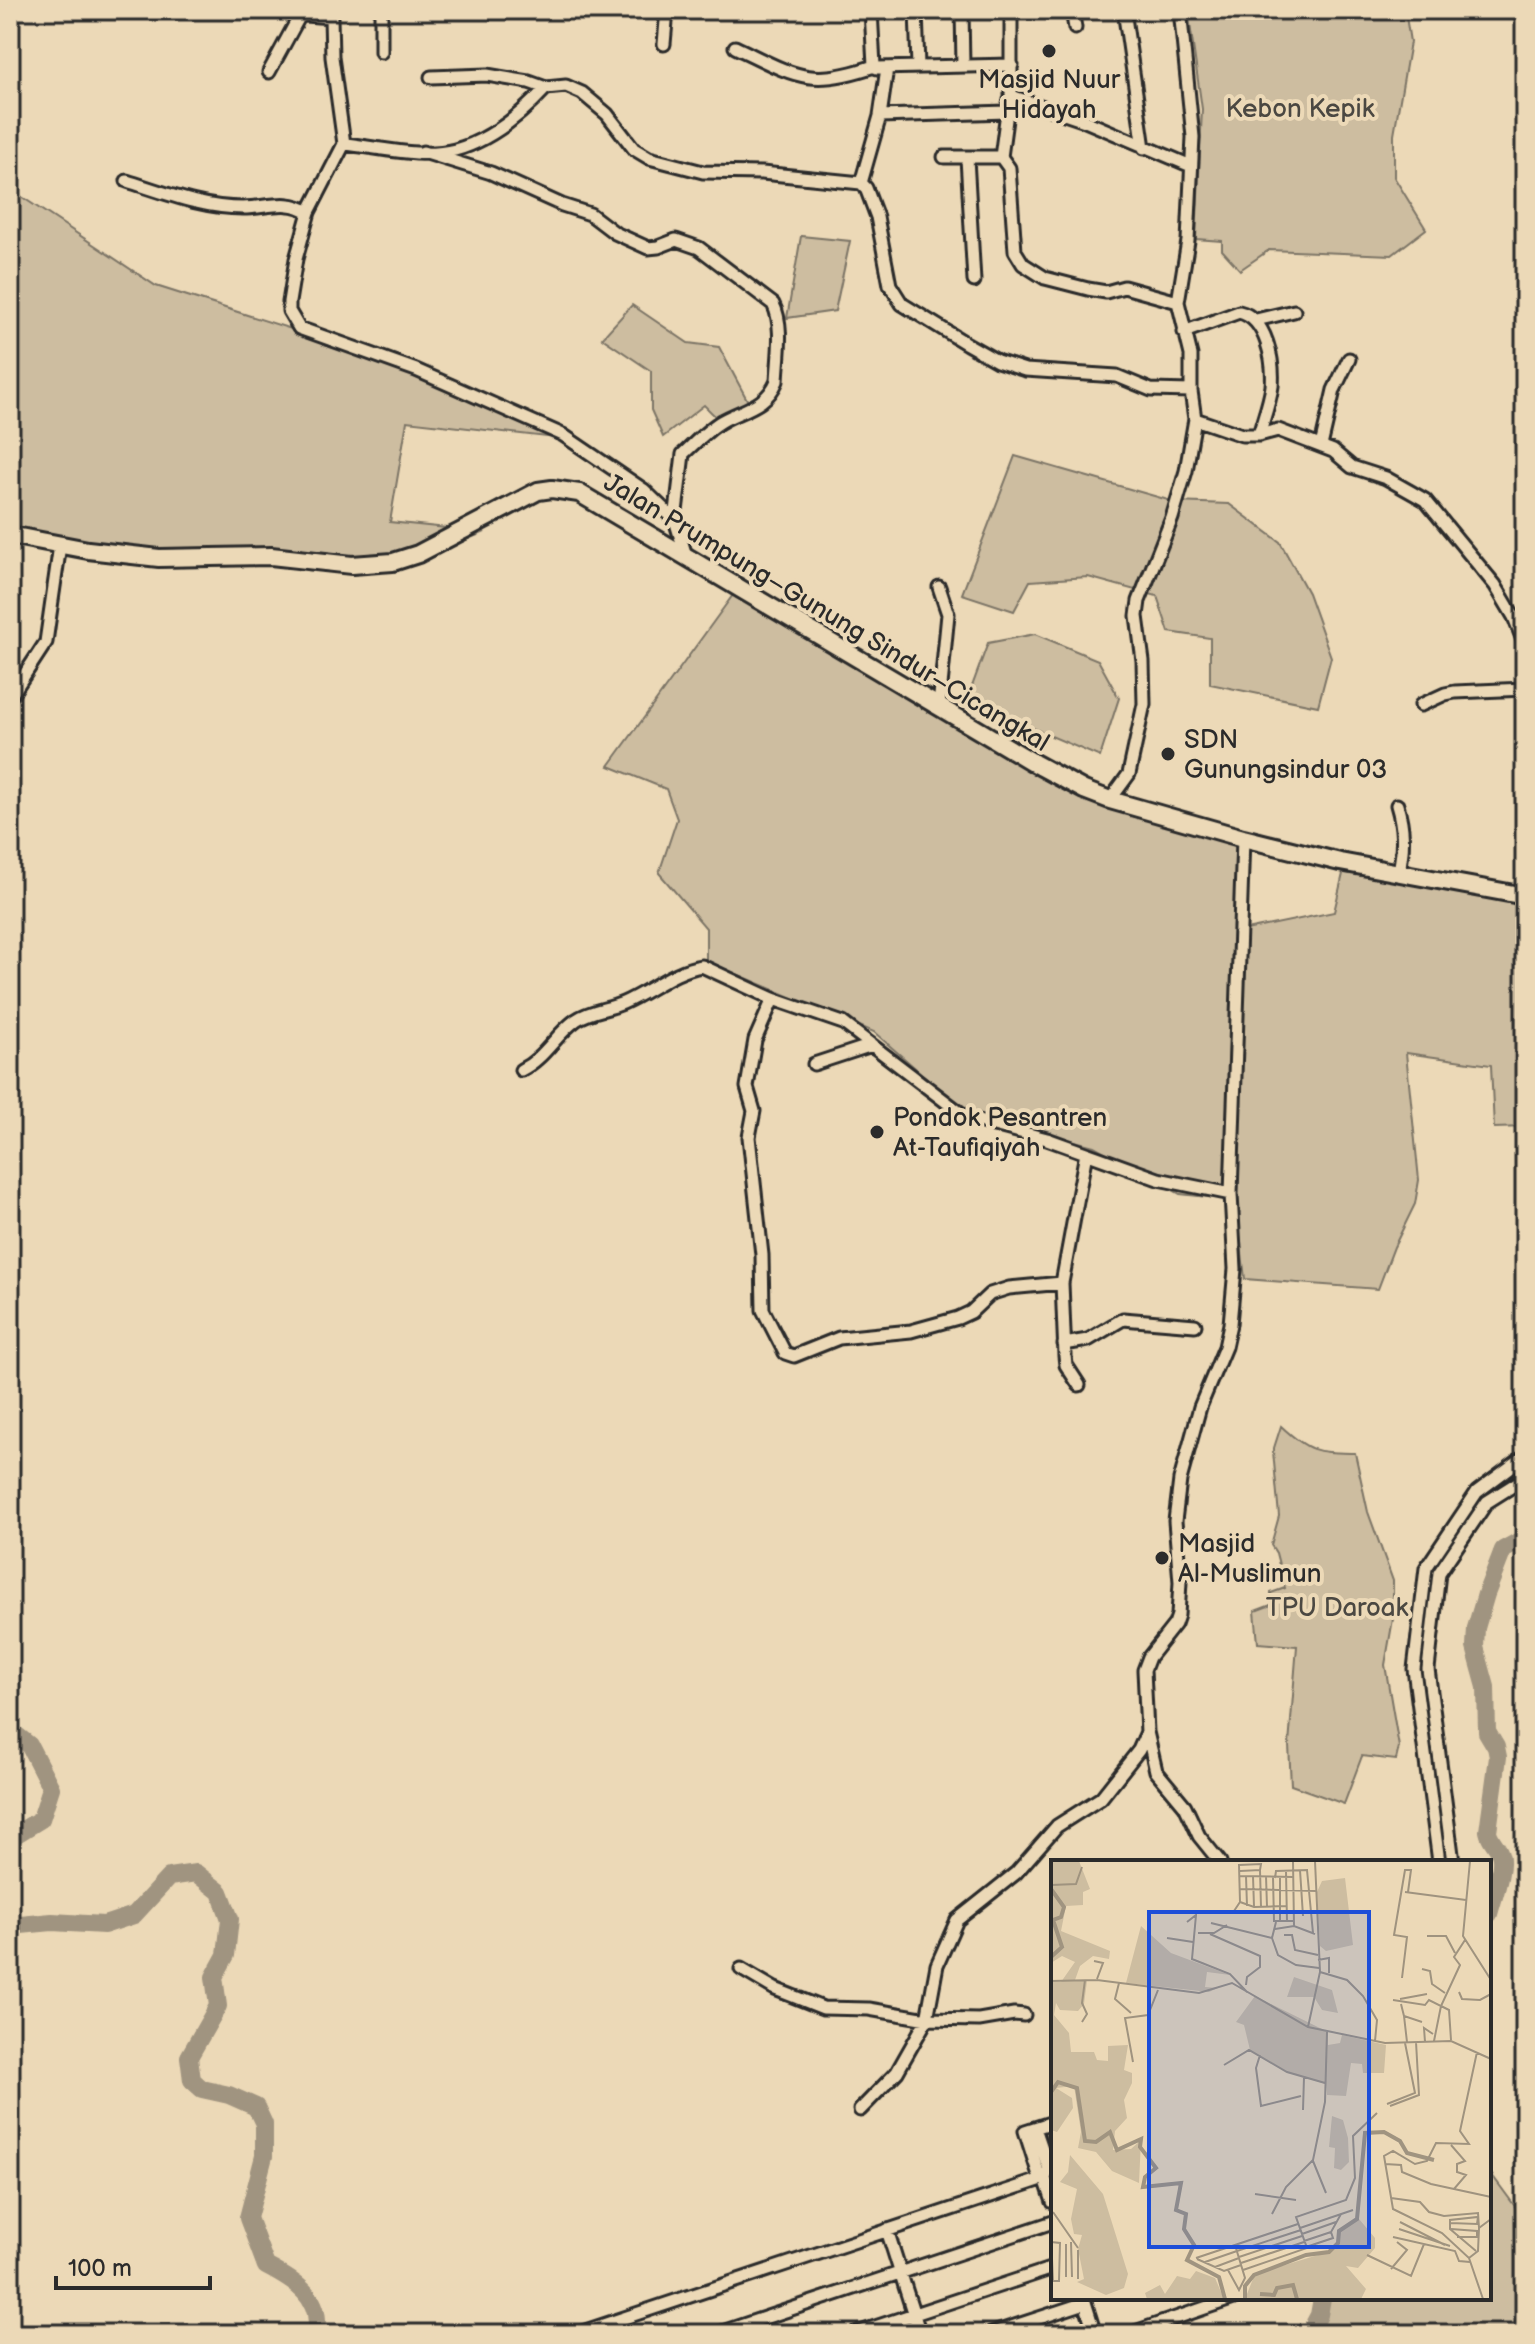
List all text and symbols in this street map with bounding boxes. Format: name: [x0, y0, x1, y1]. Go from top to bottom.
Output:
marker: Masjid Nuur Hidayah: [1040, 42, 1058, 60]
place label: Masjid Nuur Hidayah: [978, 65, 1121, 126]
park label: Kebon Kepik: [1226, 94, 1375, 125]
street label: Jalan Prumpung–Gunung Sindur–Cicangkal: [598, 468, 1054, 759]
place label: SDN Gunungsindur 03: [1184, 725, 1387, 786]
marker: SDN Gunungsindur 03: [1159, 745, 1177, 763]
place label: Pondok Pesantren At-Taufiqiyah: [893, 1103, 1107, 1164]
marker: Pondok Pesantren At-Taufiqiyah: [868, 1123, 886, 1141]
place label: Masjid Al-Muslimun: [1178, 1529, 1321, 1590]
marker: Masjid Al-Muslimun: [1153, 1549, 1171, 1567]
park label: TPU Daroak: [1266, 1593, 1408, 1624]
inset map: [1051, 1860, 1491, 2300]
scale bar: [56, 2240, 210, 2290]
text: 100 m: [68, 2254, 132, 2283]

